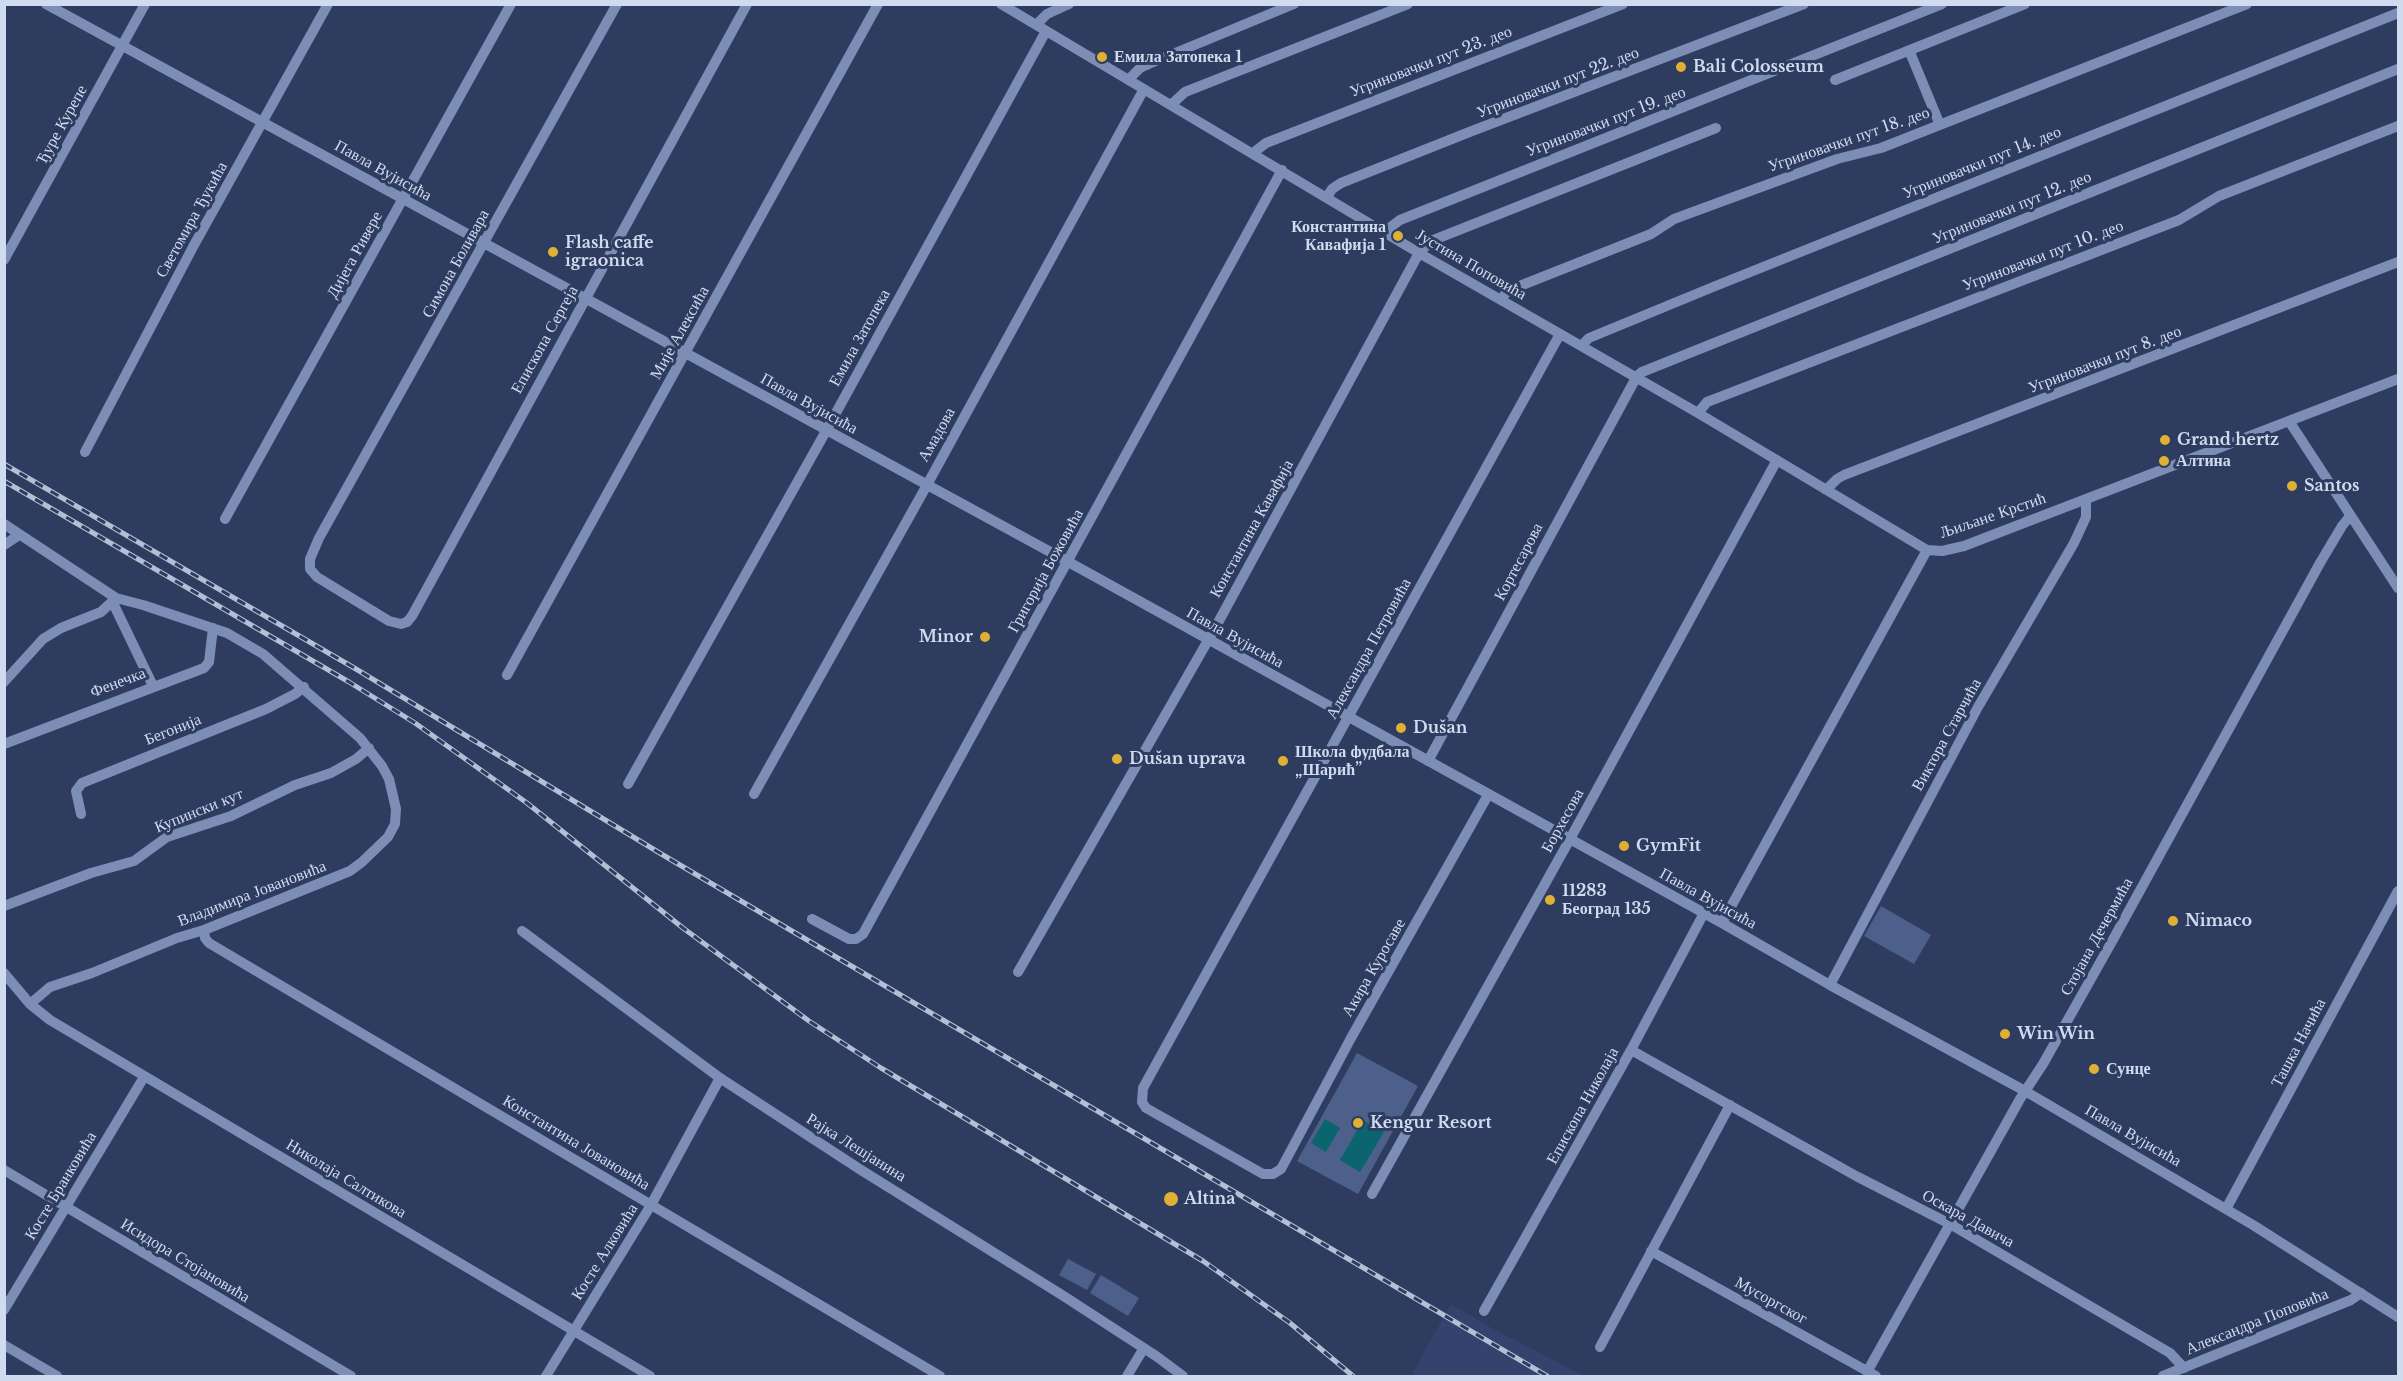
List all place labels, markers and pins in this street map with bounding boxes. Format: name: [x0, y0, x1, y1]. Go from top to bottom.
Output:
place label: Емила Затопека 1: [1114, 47, 1242, 67]
marker: Емила Затопека 1: [1095, 50, 1109, 64]
place label: Bali Colosseum: [1693, 57, 1824, 77]
marker: Bali Colosseum: [1674, 60, 1688, 74]
place label: Константина Кавафија 1: [1291, 217, 1386, 255]
marker: Константина Кавафија 1: [1391, 229, 1405, 243]
place label: Flash caffe igraonica: [565, 233, 654, 271]
marker: Flash caffe igraonica: [546, 245, 560, 259]
place label: Grand hertz: [2177, 430, 2279, 450]
marker: Grand hertz: [2158, 433, 2172, 447]
place label: Алтина: [2176, 451, 2231, 471]
marker: Алтина: [2157, 454, 2171, 468]
place label: Santos: [2304, 476, 2360, 496]
marker: Santos: [2285, 479, 2299, 493]
place label: Minor: [919, 627, 973, 647]
marker: Minor: [978, 630, 992, 644]
place label: Dušan: [1413, 718, 1467, 738]
marker: Dušan: [1394, 721, 1408, 735]
place label: Школа фудбала „Шарић”: [1295, 742, 1409, 780]
place label: Dušan uprava: [1129, 749, 1246, 769]
marker: Dušan uprava: [1110, 752, 1124, 766]
marker: Школа фудбала „Шарић”: [1276, 754, 1290, 768]
place label: GymFit: [1636, 836, 1701, 856]
marker: GymFit: [1617, 839, 1631, 853]
place label: 11283 Београд 135: [1562, 881, 1651, 919]
marker: 11283 Београд 135: [1543, 893, 1557, 907]
place label: Nimaco: [2185, 911, 2252, 931]
marker: Nimaco: [2166, 914, 2180, 928]
place label: Win Win: [2017, 1024, 2095, 1044]
marker: Win Win: [1998, 1027, 2012, 1041]
place label: Сунце: [2106, 1059, 2151, 1079]
marker: Сунце: [2087, 1062, 2101, 1076]
place label: Kengur Resort: [1370, 1113, 1492, 1133]
marker: Kengur Resort: [1351, 1116, 1365, 1130]
place label: Altina: [1184, 1189, 1235, 1209]
marker: Altina: [1162, 1190, 1180, 1208]

